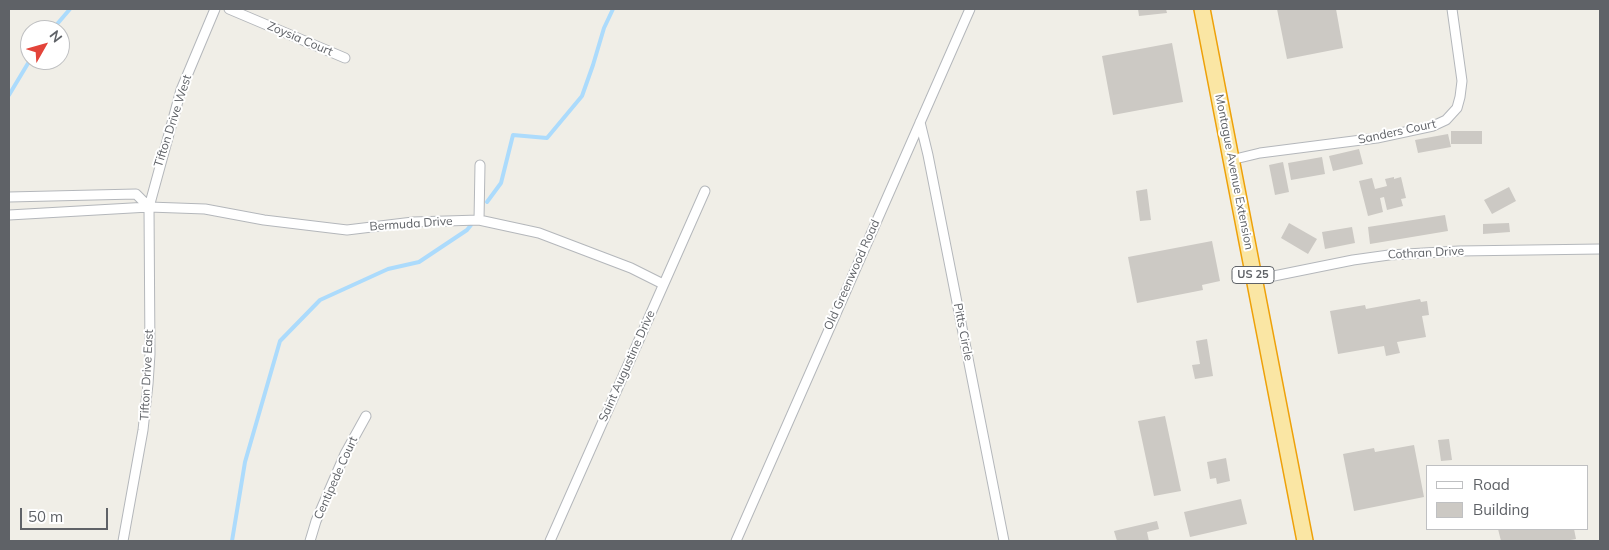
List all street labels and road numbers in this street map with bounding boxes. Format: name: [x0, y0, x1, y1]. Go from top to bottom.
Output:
street label: Zoysia Court: [265, 19, 335, 59]
street label: Tifton Drive West: [151, 73, 195, 169]
street label: Montague Avenue Extension: [1212, 93, 1256, 251]
street label: Sanders Court: [1357, 117, 1437, 147]
street label: Bermuda Drive: [369, 214, 453, 234]
street label: Old Greenwood Road: [821, 218, 883, 332]
street label: Cothran Drive: [1387, 244, 1465, 262]
road number: US 25: [1232, 266, 1274, 284]
street label: Pitts Circle: [950, 302, 976, 362]
street label: Saint Augustine Drive: [596, 308, 658, 424]
street label: Tifton Drive East: [137, 329, 157, 421]
street label: Centipede Court: [311, 434, 361, 522]

